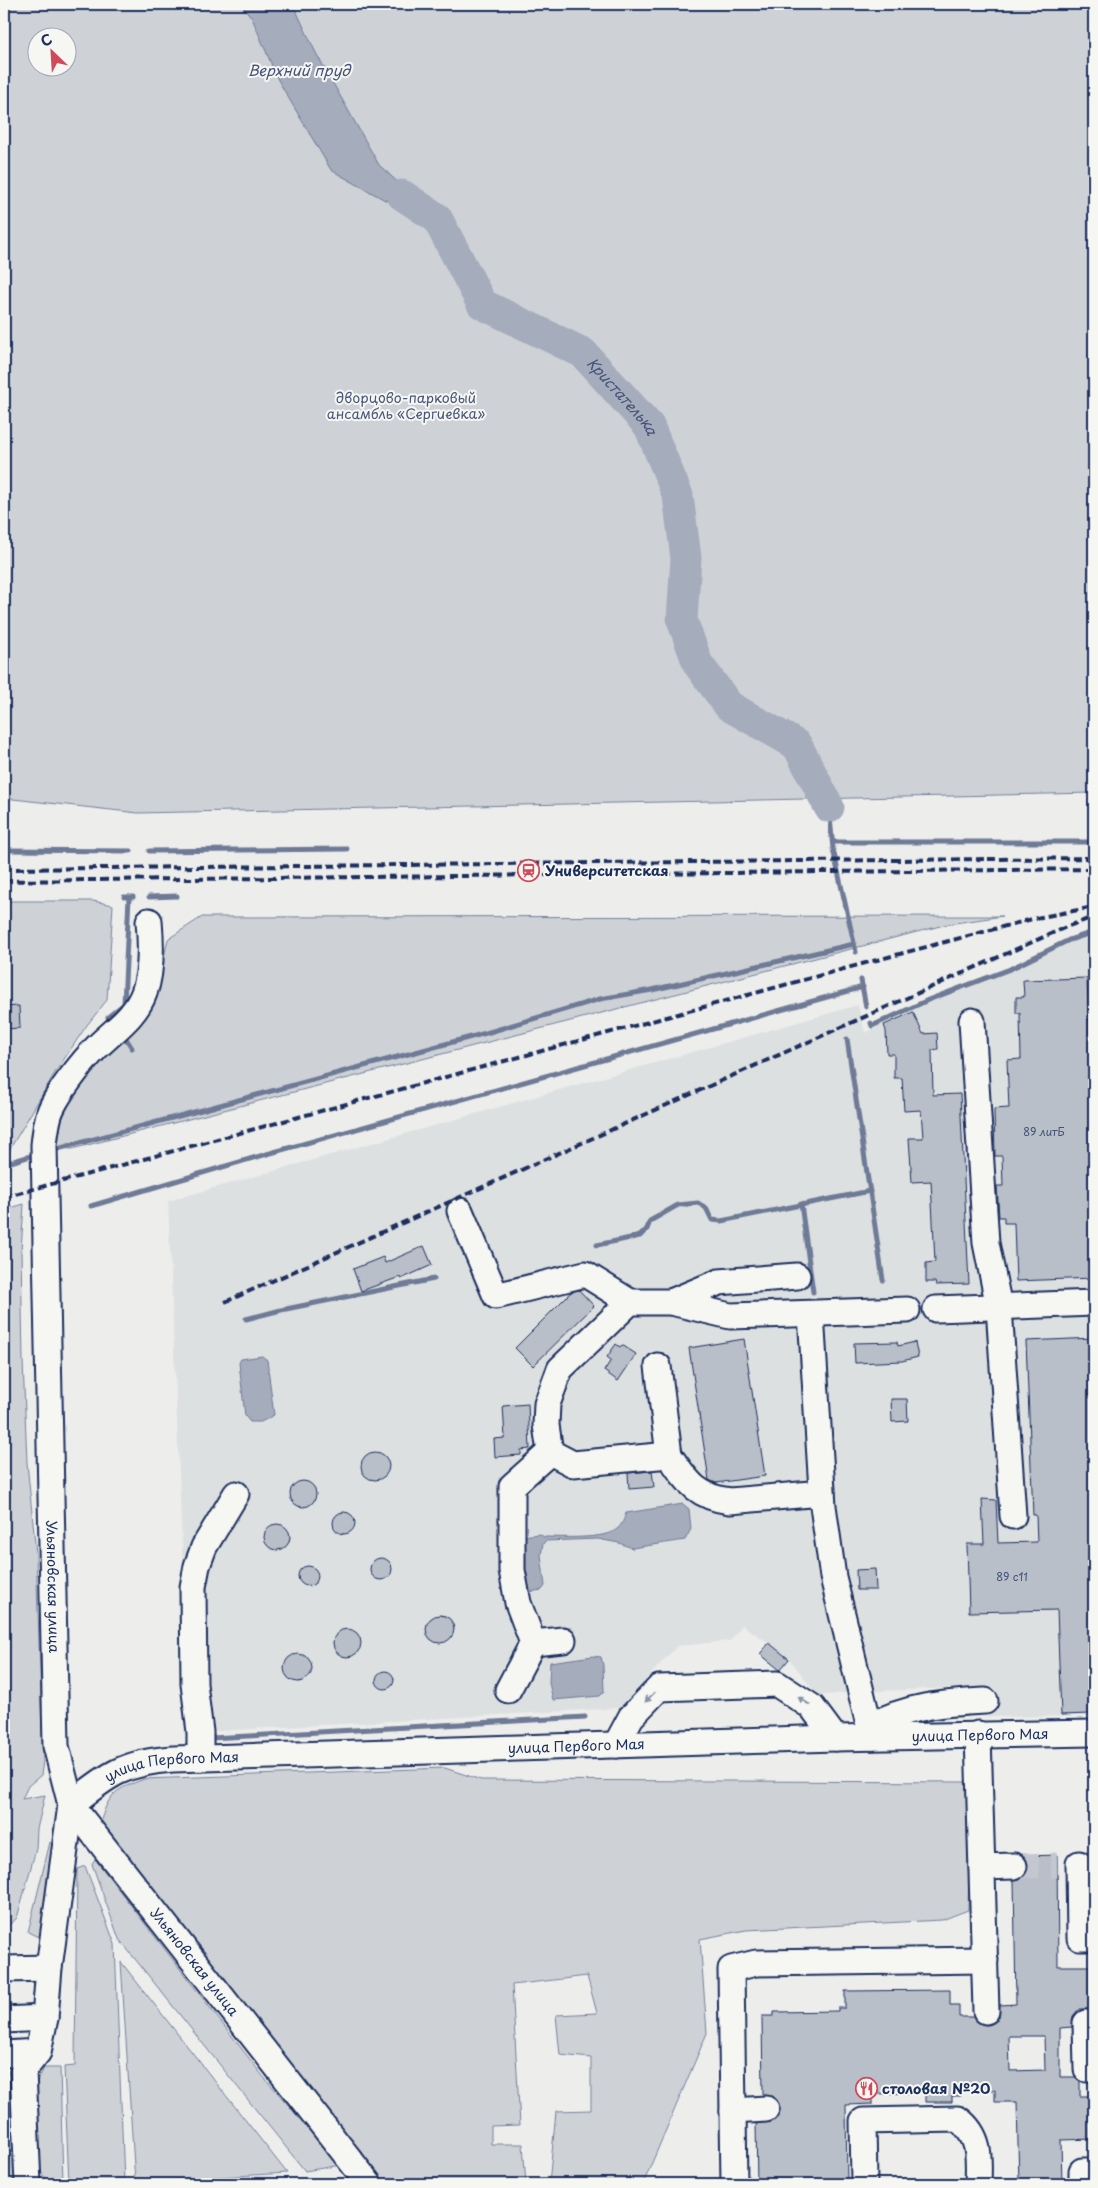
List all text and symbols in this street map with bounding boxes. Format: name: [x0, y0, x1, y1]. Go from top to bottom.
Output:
north arrow: [28, 28, 78, 78]
text: С: [37, 28, 56, 52]
water label: Верхний пруд: [248, 58, 352, 81]
water label: Кристателька: [582, 352, 665, 439]
park label: дворцово-парковый ансамбль «Сергиевка»: [327, 387, 485, 424]
station icon: Университетская: [517, 859, 541, 883]
place label: Университетская: [544, 860, 669, 881]
house number: 89 литБ: [1023, 1123, 1065, 1140]
street label: Ульяновская улица: [41, 1520, 65, 1653]
house number: 89 с11: [996, 1568, 1028, 1585]
one-way arrow: [644, 1691, 656, 1703]
one-way arrow: [797, 1697, 810, 1706]
street label: улица Первого Мая: [911, 1723, 1049, 1747]
street label: улица Первого Мая: [507, 1733, 645, 1758]
street label: улица Первого Мая: [100, 1746, 239, 1787]
street label: Ульяновская улица: [146, 1903, 244, 2020]
restaurant icon: столовая №20: [854, 2077, 878, 2101]
place label: столовая №20: [882, 2078, 990, 2099]

